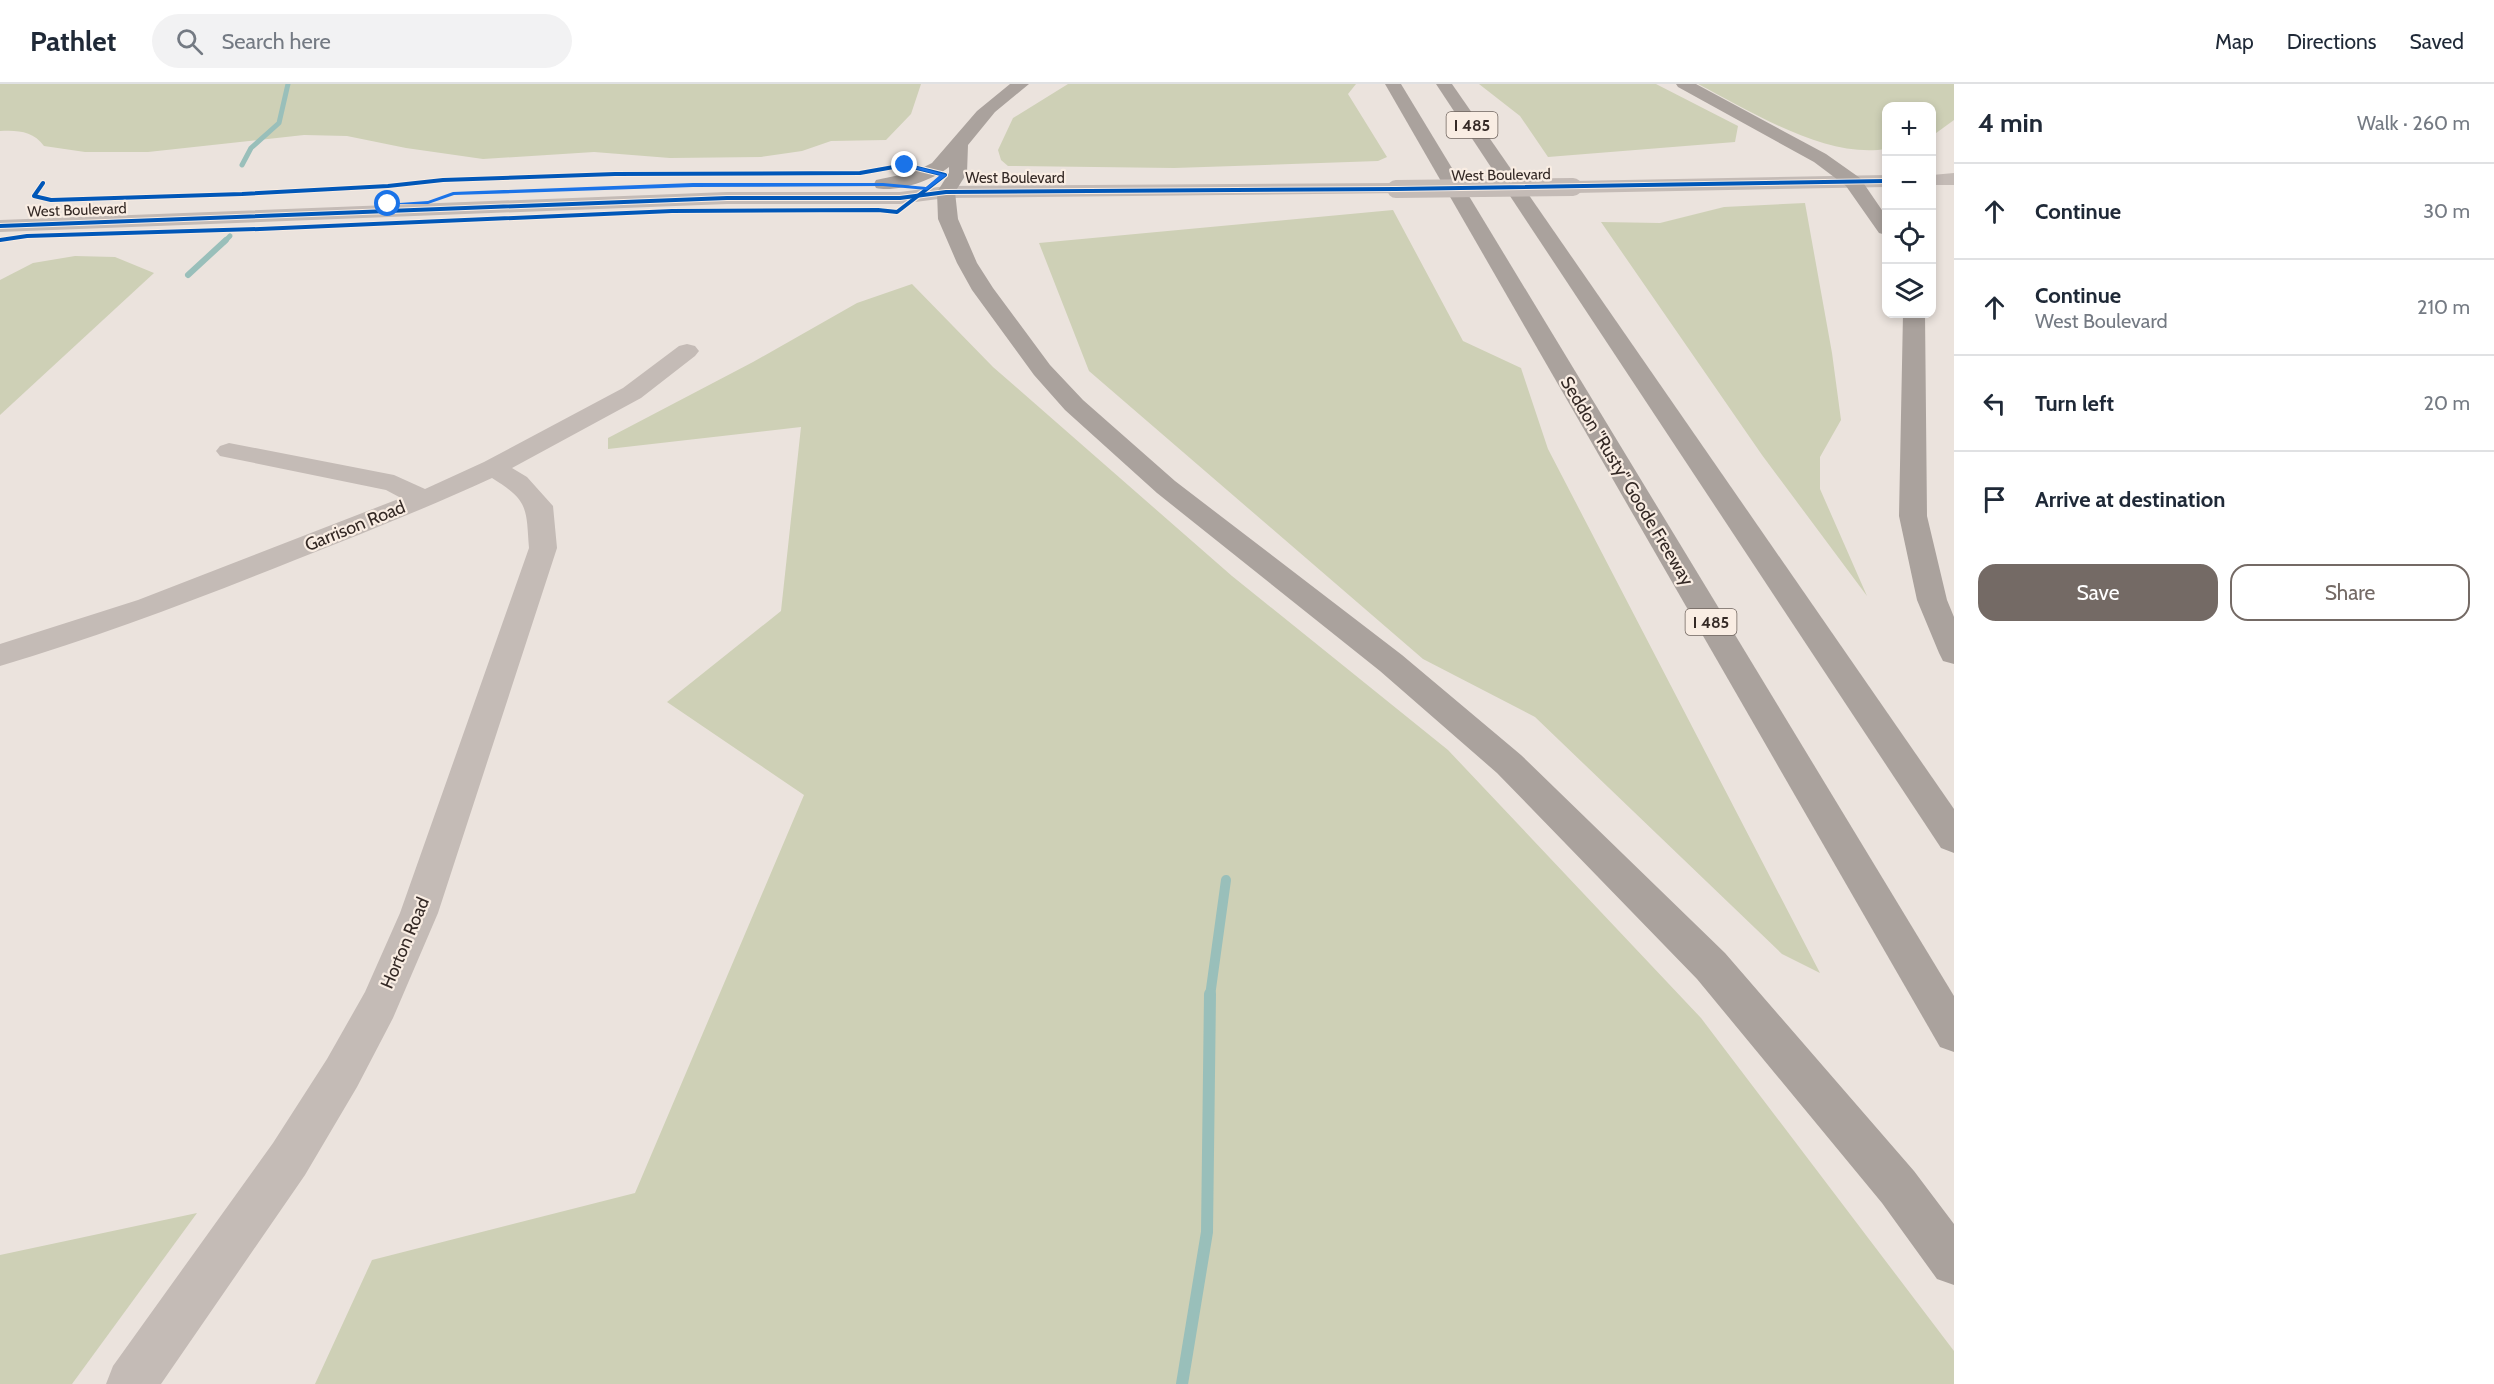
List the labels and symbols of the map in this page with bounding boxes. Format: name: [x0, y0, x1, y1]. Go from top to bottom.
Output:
road number: I 485: [1446, 112, 1498, 138]
route end: [891, 151, 917, 177]
street label: West Boulevard: [1451, 165, 1551, 185]
street label: West Boulevard: [965, 169, 1065, 187]
route start: [374, 190, 400, 216]
street label: West Boulevard: [27, 199, 127, 221]
street label: Seddon "Rusty" Goode Freeway: [1556, 372, 1698, 590]
street label: Garrison Road: [302, 496, 408, 556]
road number: I 485: [1686, 609, 1736, 635]
street label: Horton Road: [376, 894, 434, 992]

